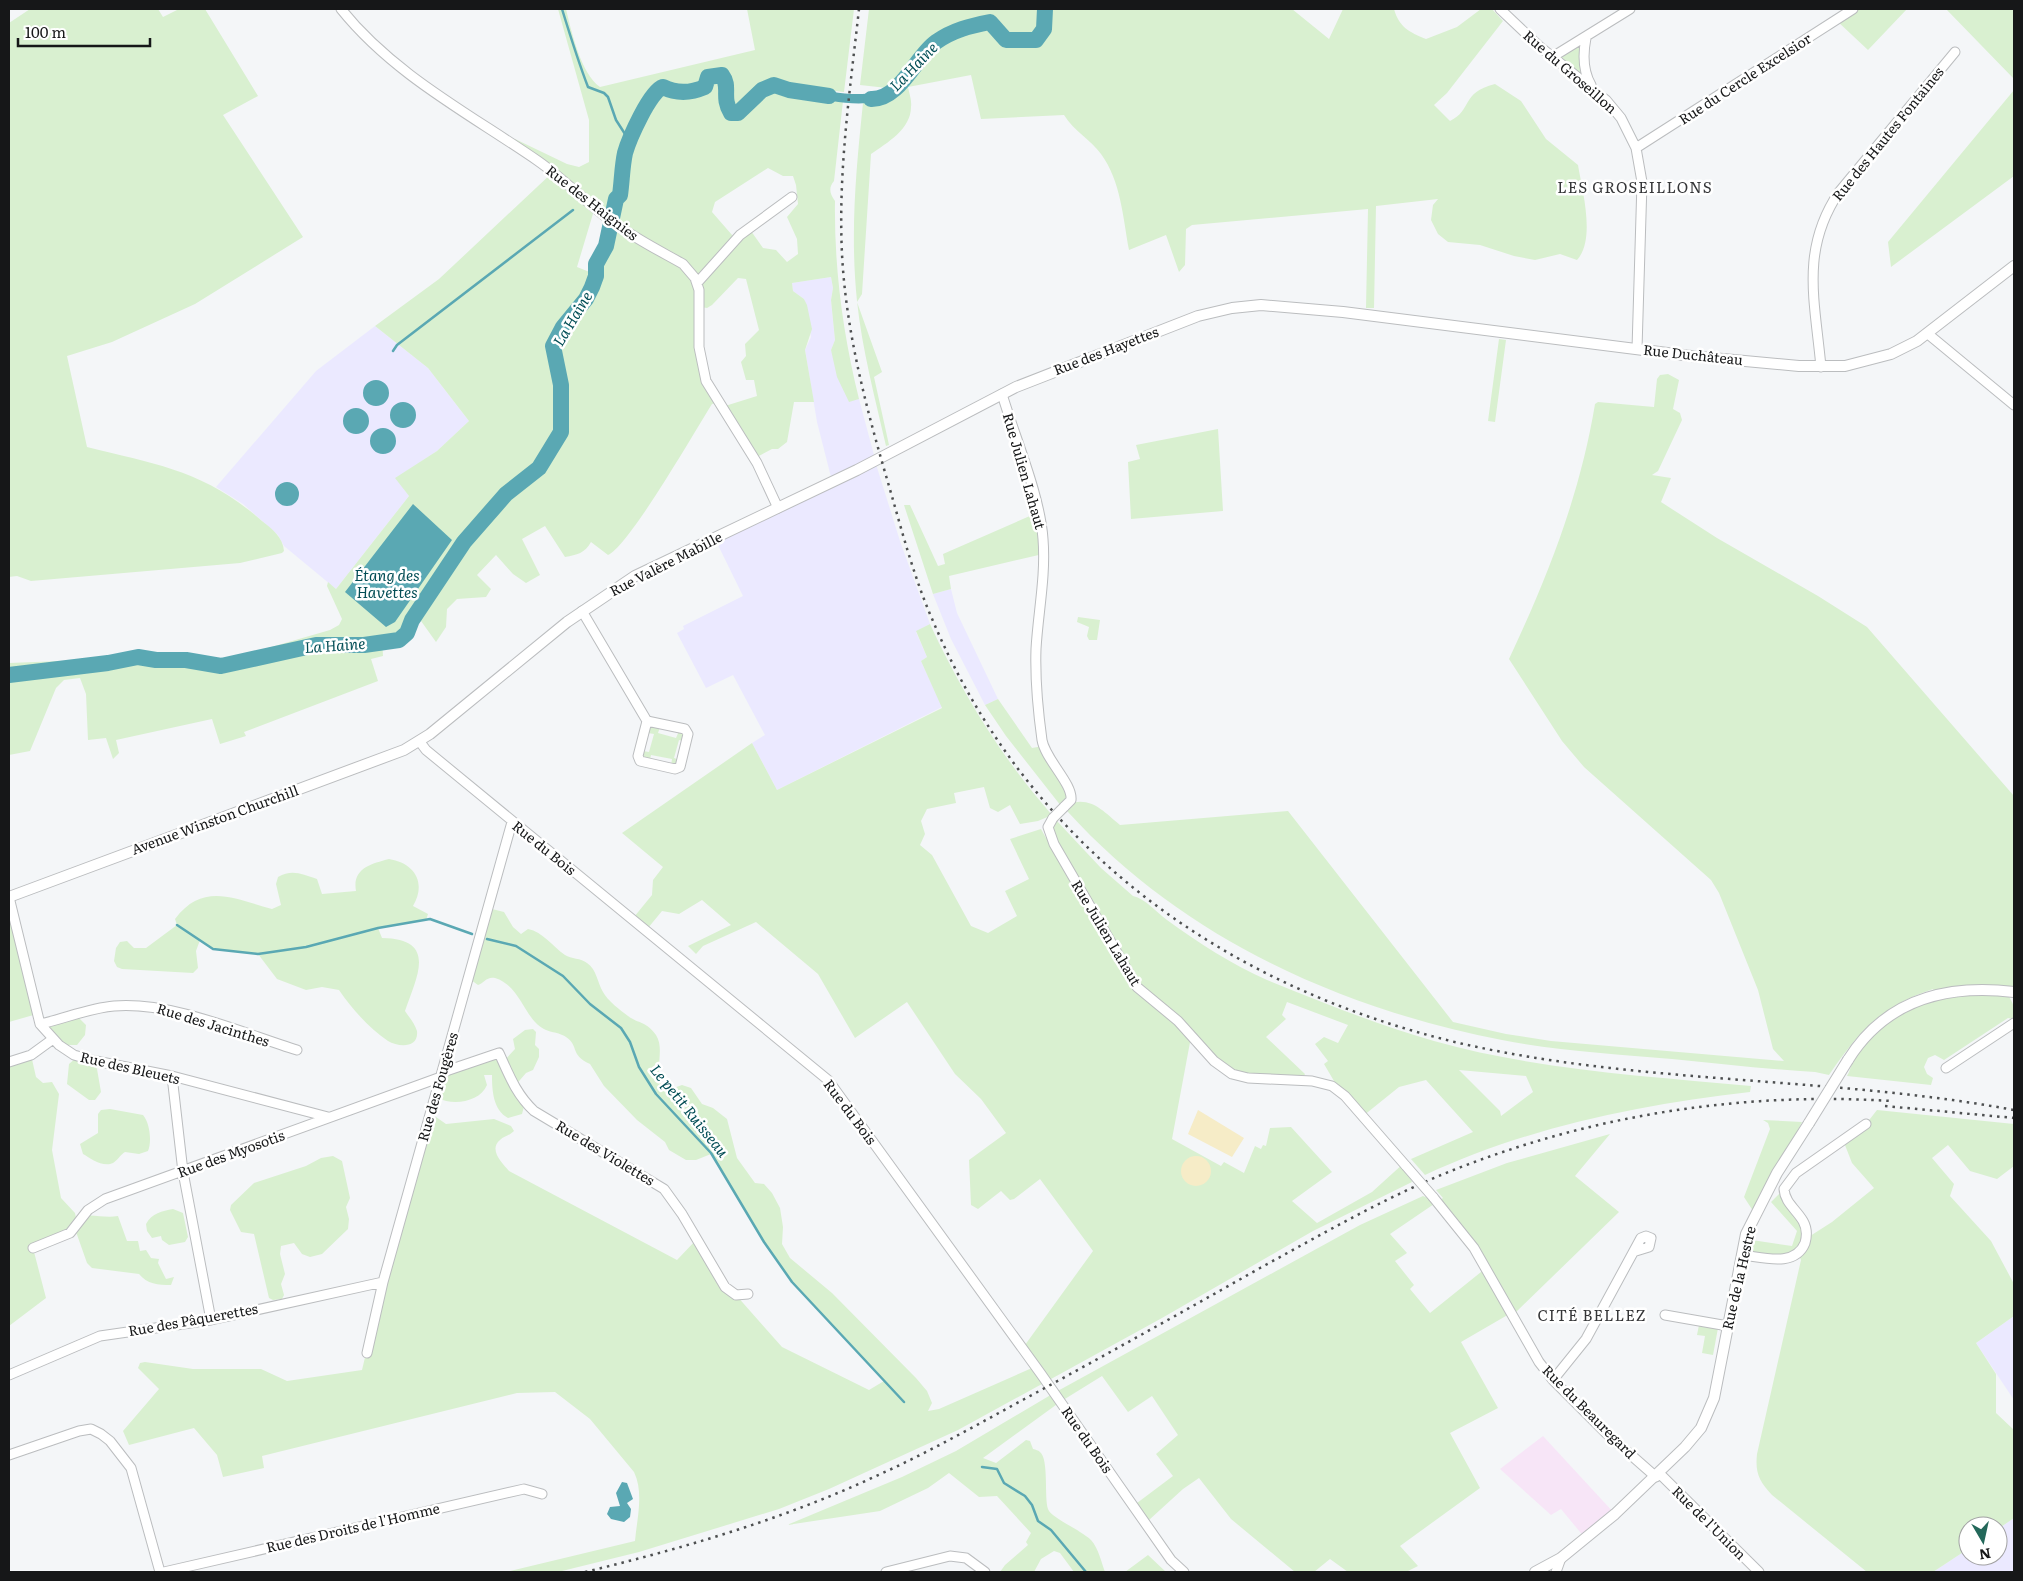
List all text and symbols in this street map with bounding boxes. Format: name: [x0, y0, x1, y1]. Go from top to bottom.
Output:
scale bar: [18, 15, 150, 47]
text: 100 m: [25, 20, 66, 43]
street label: Rue du Groseillon: [1519, 25, 1622, 118]
street label: Rue du Cercle Excelsior: [1674, 28, 1815, 129]
water label: La Haine: [884, 36, 942, 96]
street label: Rue des Hautes Fontaines: [1827, 62, 1948, 205]
street label: Rue des Haignies: [542, 160, 643, 245]
district label: LES GROSEILLONS: [1557, 175, 1713, 198]
water label: La Haine: [546, 286, 597, 350]
street label: Rue des Hayettes: [1050, 321, 1161, 379]
street label: Rue Duchâteau: [1642, 339, 1744, 369]
street label: Rue Julien Lahaut: [999, 410, 1051, 532]
street label: Rue Valère Mabille: [606, 526, 725, 600]
water label: Étang des Havettes: [354, 563, 420, 603]
water label: La Haine: [304, 631, 366, 658]
street label: Avenue Winston Churchill: [128, 779, 301, 859]
street label: Rue du Bois: [508, 815, 581, 879]
street label: Rue Julien Lahaut: [1067, 876, 1147, 989]
street label: Rue des Jacinthes: [155, 997, 272, 1051]
street label: Rue des Fougères: [412, 1030, 462, 1144]
street label: Rue des Bleuets: [78, 1046, 182, 1088]
water label: Le petit Ruisseau: [645, 1059, 735, 1162]
street label: Rue du Bois: [820, 1075, 882, 1148]
street label: Rue des Violettes: [552, 1115, 659, 1190]
street label: Rue des Myosotis: [174, 1124, 287, 1182]
street label: Rue de la Hestre: [1716, 1224, 1760, 1332]
street label: Rue des Pâquerettes: [126, 1298, 259, 1340]
district label: CITÉ BELLEZ: [1537, 1303, 1647, 1326]
street label: Rue du Beauregard: [1538, 1360, 1641, 1463]
street label: Rue du Bois: [1058, 1402, 1118, 1477]
street label: Rue de l'Union: [1668, 1481, 1751, 1564]
street label: Rue des Droits de l'Homme: [264, 1497, 442, 1557]
north arrow: [1958, 1516, 2008, 1566]
text: N: [1978, 1544, 1993, 1566]

